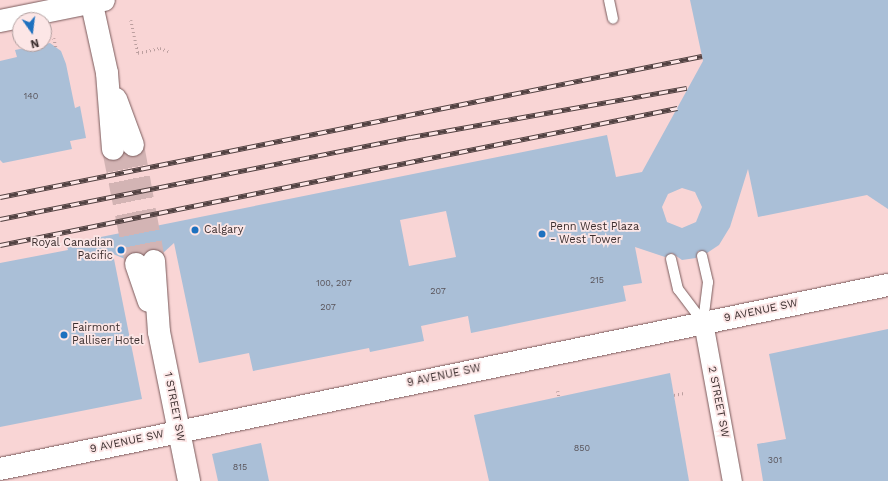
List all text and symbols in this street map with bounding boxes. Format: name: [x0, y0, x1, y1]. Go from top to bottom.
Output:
north arrow: [12, 12, 52, 52]
text: N: [29, 36, 40, 50]
house number: 140: [24, 91, 38, 101]
place label: Penn West Plaza - West Tower: [550, 221, 639, 247]
place label: Calgary: [204, 223, 243, 237]
marker: Calgary: [189, 224, 201, 236]
marker: Penn West Plaza - West Tower: [537, 229, 547, 239]
place label: Royal Canadian Pacific: [31, 237, 113, 263]
marker: Royal Canadian Pacific: [116, 245, 126, 255]
house number: 215: [590, 275, 604, 285]
house number: 100, 207: [316, 278, 352, 288]
house number: 207: [430, 286, 446, 296]
street label: 9 AVENUE SW: [723, 297, 799, 325]
house number: 207: [320, 302, 336, 312]
place label: Fairmont Palliser Hotel: [72, 322, 144, 348]
marker: Fairmont Palliser Hotel: [59, 330, 69, 340]
street label: 9 AVENUE SW: [406, 362, 482, 390]
street label: 2 STREET SW: [705, 365, 731, 439]
street label: 1 STREET SW: [161, 371, 187, 443]
street label: 9 AVENUE SW: [89, 428, 165, 456]
house number: 850: [574, 443, 590, 453]
house number: 301: [768, 455, 782, 465]
house number: 815: [233, 462, 247, 472]

